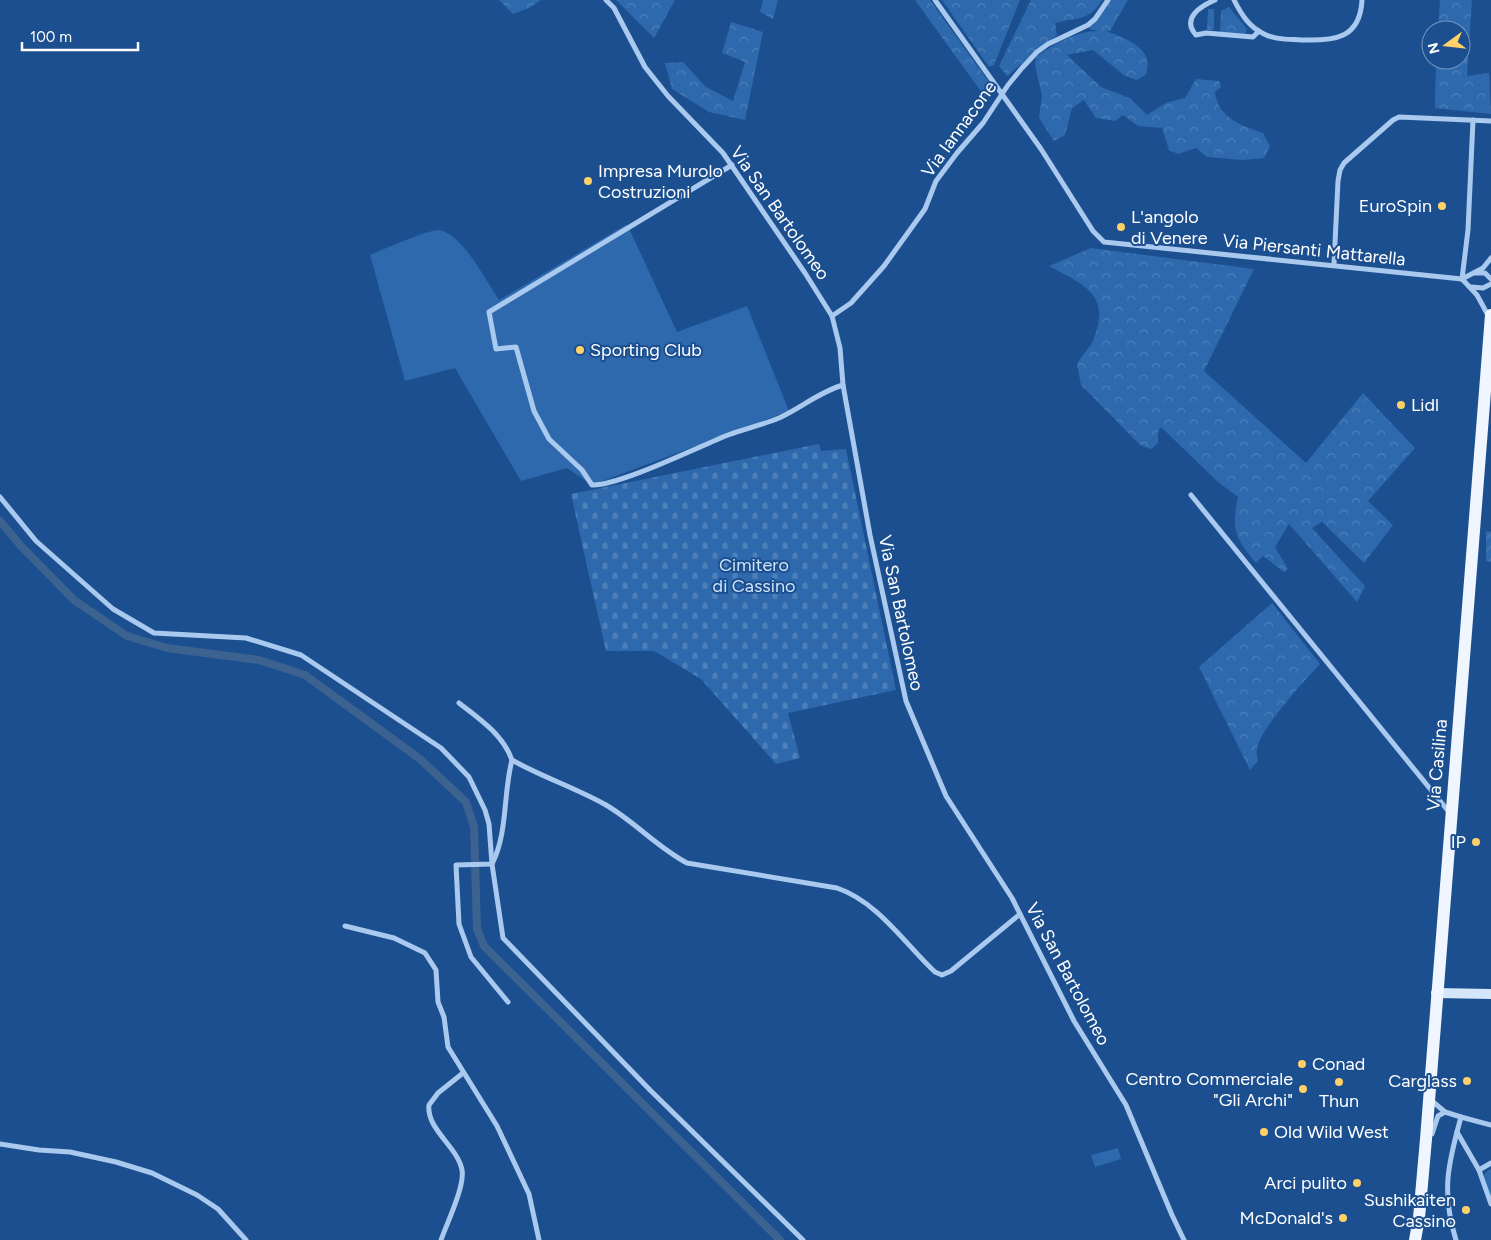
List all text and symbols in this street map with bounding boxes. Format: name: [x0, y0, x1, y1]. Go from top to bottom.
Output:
scale bar: [22, 20, 139, 52]
north arrow: [1421, 20, 1471, 70]
text: 100 m: [30, 28, 72, 46]
text: N: [1424, 41, 1444, 56]
street label: Via Iannacone: [917, 76, 1001, 181]
street label: Via San Bartolomeo: [726, 142, 834, 284]
place label: Impresa Murolo Costruzioni: [598, 160, 723, 203]
marker: Impresa Murolo Costruzioni: [582, 175, 594, 187]
place label: EuroSpin: [1359, 195, 1432, 217]
marker: EuroSpin: [1436, 200, 1448, 212]
place label: L'angolo di Venere: [1131, 206, 1208, 249]
marker: L'angolo di Venere: [1115, 221, 1127, 233]
street label: Via Piersanti Mattarella: [1221, 229, 1407, 271]
place label: Sporting Club: [590, 339, 702, 361]
marker: Sporting Club: [574, 344, 586, 356]
place label: Lidl: [1411, 394, 1439, 416]
marker: Lidl: [1395, 399, 1407, 411]
street label: Via San Bartolomeo: [874, 533, 928, 693]
park label: Cimitero di Cassino: [713, 554, 795, 597]
street label: Via Casilina: [1422, 718, 1452, 812]
place label: IP: [1451, 831, 1466, 853]
marker: IP: [1470, 836, 1482, 848]
street label: Via San Bartolomeo: [1021, 899, 1115, 1049]
place label: Conad: [1312, 1053, 1365, 1075]
marker: Conad: [1296, 1058, 1308, 1070]
place label: Centro Commerciale "Gli Archi": [1126, 1068, 1293, 1111]
place label: Carglass: [1388, 1070, 1457, 1092]
marker: Carglass: [1461, 1075, 1473, 1087]
marker: Thun: [1333, 1076, 1345, 1088]
marker: Centro Commerciale "Gli Archi": [1297, 1083, 1309, 1095]
place label: Thun: [1319, 1090, 1359, 1112]
place label: Old Wild West: [1274, 1121, 1389, 1143]
marker: Old Wild West: [1258, 1126, 1270, 1138]
place label: Arci pulito: [1264, 1172, 1347, 1194]
marker: Arci pulito: [1351, 1177, 1363, 1189]
place label: Sushikaiten Cassino: [1364, 1189, 1456, 1232]
marker: Sushikaiten Cassino: [1460, 1204, 1472, 1216]
place label: McDonald's: [1239, 1207, 1333, 1229]
marker: McDonald's: [1337, 1212, 1349, 1224]

